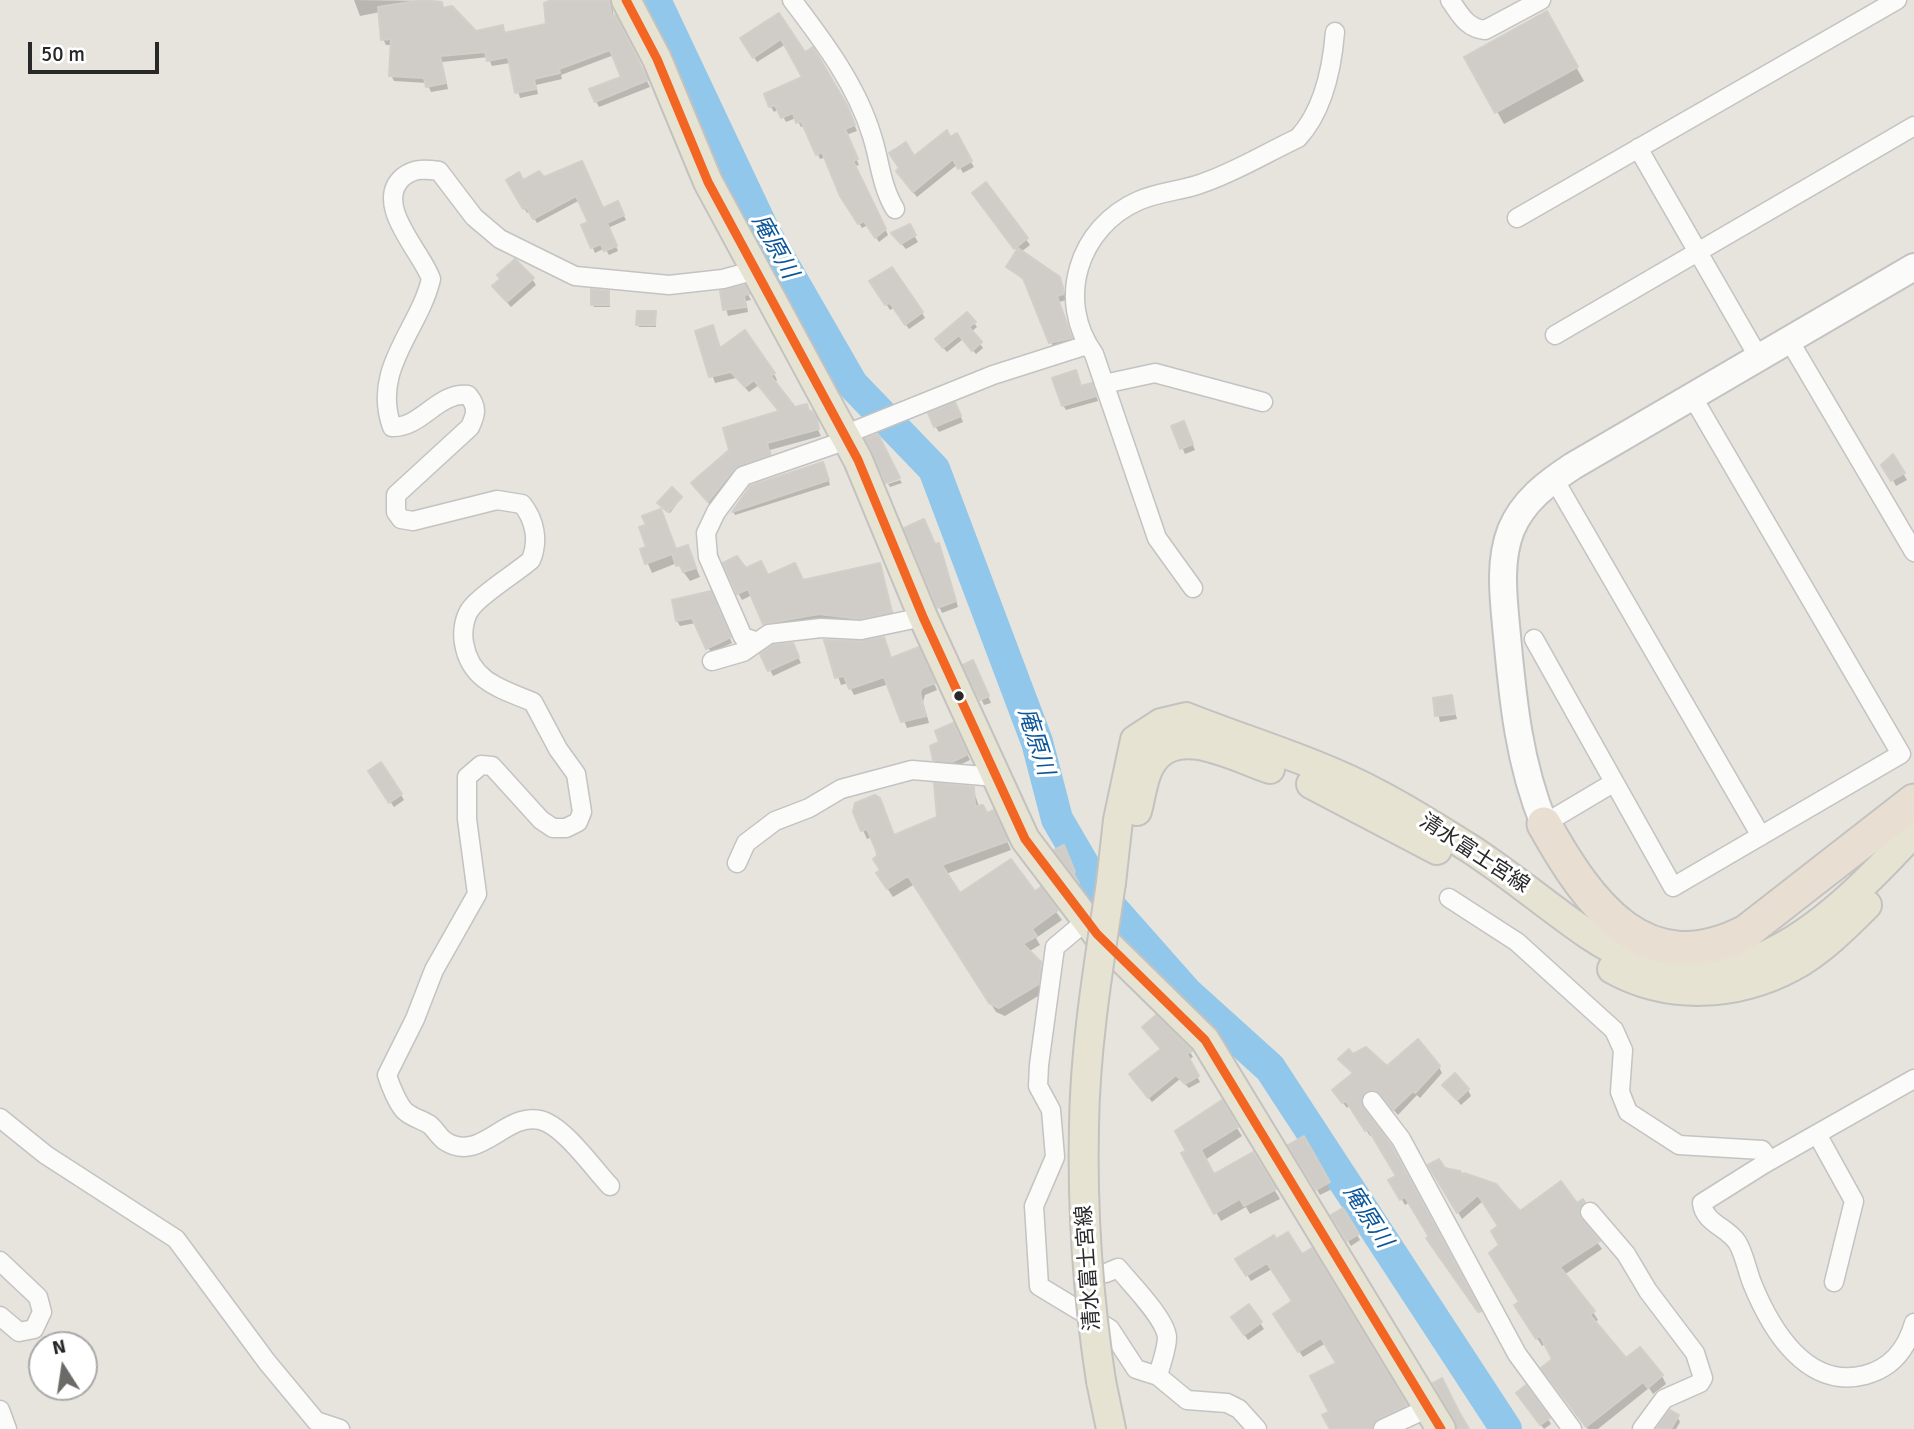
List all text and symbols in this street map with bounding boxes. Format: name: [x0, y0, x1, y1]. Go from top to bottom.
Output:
scale bar: [32, 28, 163, 72]
text: 50 m: [41, 41, 85, 67]
water label: 庵原川: [745, 210, 803, 284]
unlabelled marker: [952, 689, 966, 703]
water label: 庵原川: [1011, 705, 1059, 779]
street label: 清水富士宮線: [1414, 809, 1534, 899]
water label: 庵原川: [1337, 1181, 1397, 1253]
street label: 清水富士宮線: [1072, 1204, 1106, 1332]
north arrow: [28, 1331, 98, 1401]
text: N: [50, 1334, 68, 1361]

